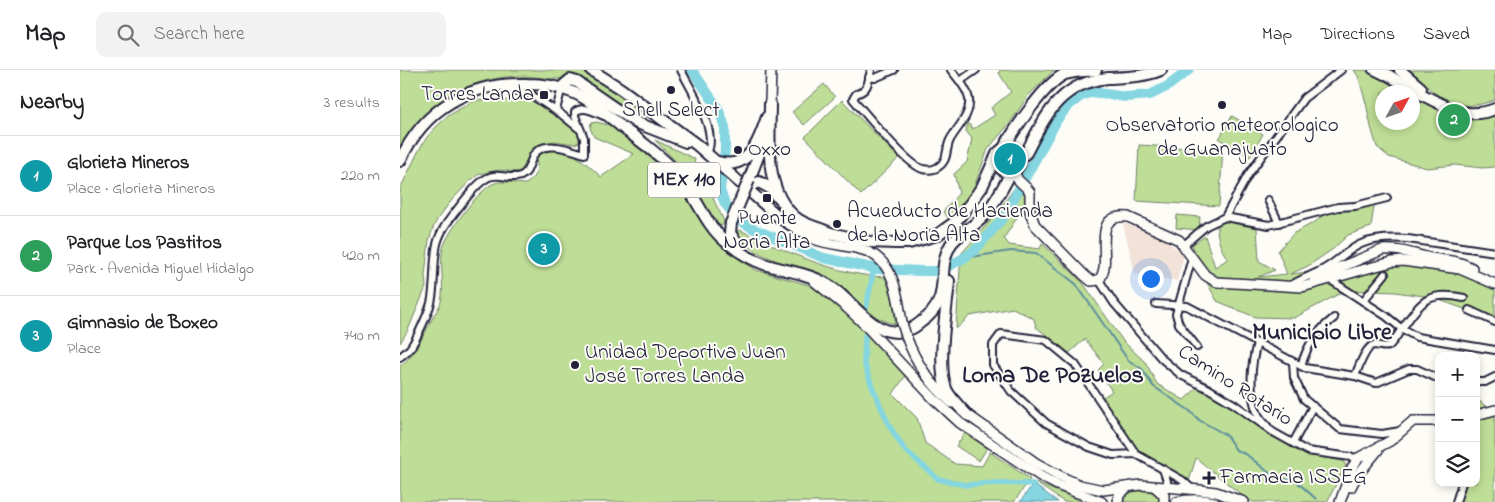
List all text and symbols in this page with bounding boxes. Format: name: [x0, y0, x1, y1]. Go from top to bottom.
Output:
search box: [96, 12, 446, 57]
text: Map: [25, 17, 66, 52]
icon: search: [114, 21, 142, 49]
text: Search here: [154, 21, 245, 48]
text: Map: [1262, 22, 1292, 48]
text: Directions: [1320, 22, 1395, 48]
text: Saved: [1423, 22, 1470, 48]
place label: Torres Landa: [421, 80, 534, 110]
marker: Shell Select: [665, 84, 677, 96]
north arrow: [1375, 85, 1420, 130]
text: Nearby: [20, 88, 84, 118]
marker: Torres Landa: [538, 89, 550, 101]
text: 3 results: [324, 91, 380, 115]
place label: Shell Select: [622, 96, 720, 126]
marker: Observatorio meteorologico de Guanajuato: [1216, 99, 1228, 111]
pin: 2: [1438, 101, 1470, 139]
place label: Observatorio meteorologico de Guanajuato: [1105, 111, 1339, 165]
place label: Oxxo: [748, 135, 791, 165]
pin: 1: [994, 140, 1026, 178]
marker: Oxxo: [732, 144, 744, 156]
text: Glorieta Mineros: [67, 150, 189, 177]
road number: MEX 110: [648, 162, 720, 198]
text: 1: [33, 164, 39, 188]
text: 220 m: [341, 164, 380, 188]
text: Place · Glorieta Mineros: [67, 177, 215, 201]
marker: Puente Noria Alta: [761, 192, 773, 204]
place label: Acueducto de Hacienda de la Noria Alta: [847, 197, 1053, 251]
place label: Puente Noria Alta: [724, 204, 810, 258]
marker: Acueducto de Hacienda de la Noria Alta: [831, 218, 843, 230]
text: Parque Los Pastitos: [67, 230, 222, 257]
pin: 3: [528, 230, 560, 268]
text: 2: [32, 244, 40, 268]
text: 420 m: [342, 244, 380, 268]
text: Park · Avenida Miguel Hidalgo: [67, 257, 254, 281]
your location: [1138, 266, 1164, 292]
text: Gimnasio de Boxeo: [67, 310, 218, 337]
district label: Municipio Libre: [1252, 316, 1393, 351]
text: 3: [33, 324, 39, 348]
text: 740 m: [343, 324, 380, 348]
text: Place: [67, 337, 101, 361]
place label: Unidad Deportiva Juan José Torres Landa: [585, 338, 786, 392]
street label: Camino Rotario: [1172, 338, 1298, 434]
map controls: [1435, 352, 1480, 487]
button: +: [1435, 352, 1480, 397]
marker: Unidad Deportiva Juan José Torres Landa: [569, 359, 581, 371]
district label: Loma De Pozuelos: [962, 359, 1144, 394]
button: −: [1435, 397, 1480, 442]
button: layers: [1435, 442, 1480, 487]
place label: Farmacia ISSEG: [1219, 463, 1367, 493]
marker: Farmacia ISSEG: [1202, 471, 1216, 485]

